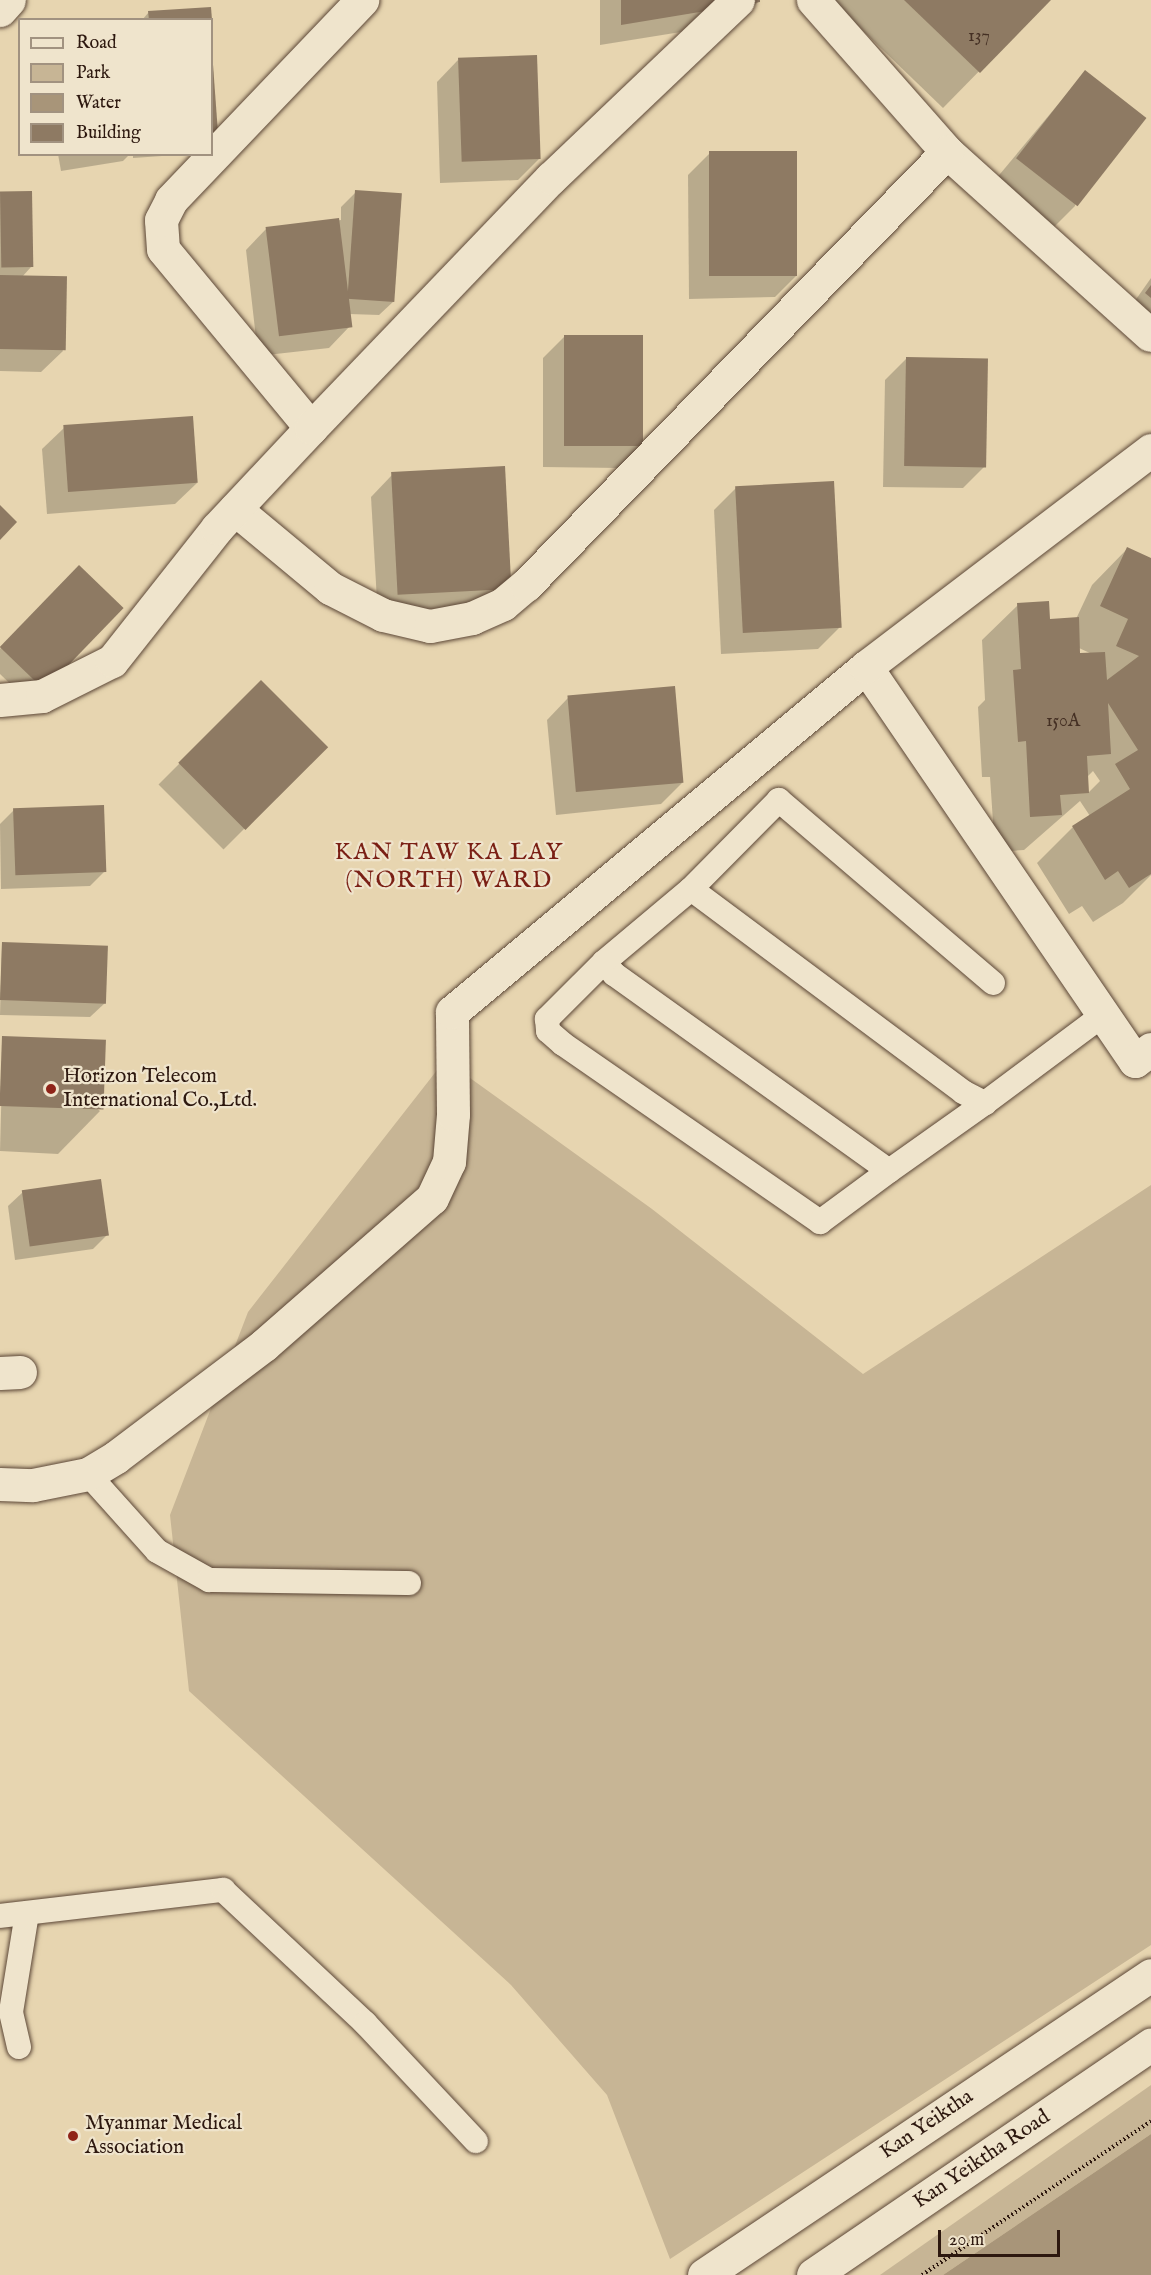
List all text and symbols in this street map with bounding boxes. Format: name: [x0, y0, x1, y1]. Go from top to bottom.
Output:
legend: [18, 18, 213, 156]
house number: 137: [968, 26, 990, 48]
text: Road: [76, 32, 117, 55]
text: Park: [76, 62, 110, 85]
text: Water: [76, 92, 121, 115]
text: Building: [76, 122, 141, 145]
house number: 150A: [1046, 711, 1080, 733]
district label: KAN TAW KA LAY (NORTH) WARD: [335, 839, 563, 895]
place label: Horizon Telecom International Co.,Ltd.: [63, 1064, 257, 1114]
marker: Horizon Telecom International Co.,Ltd.: [44, 1082, 58, 1096]
street label: Kan Yeiktha: [876, 2085, 978, 2165]
street label: Kan Yeiktha Road: [909, 2105, 1055, 2215]
place label: Myanmar Medical Association: [85, 2111, 242, 2161]
marker: Myanmar Medical Association: [66, 2129, 80, 2143]
scale bar: [941, 2218, 1062, 2256]
text: 20 m: [949, 2229, 984, 2252]

